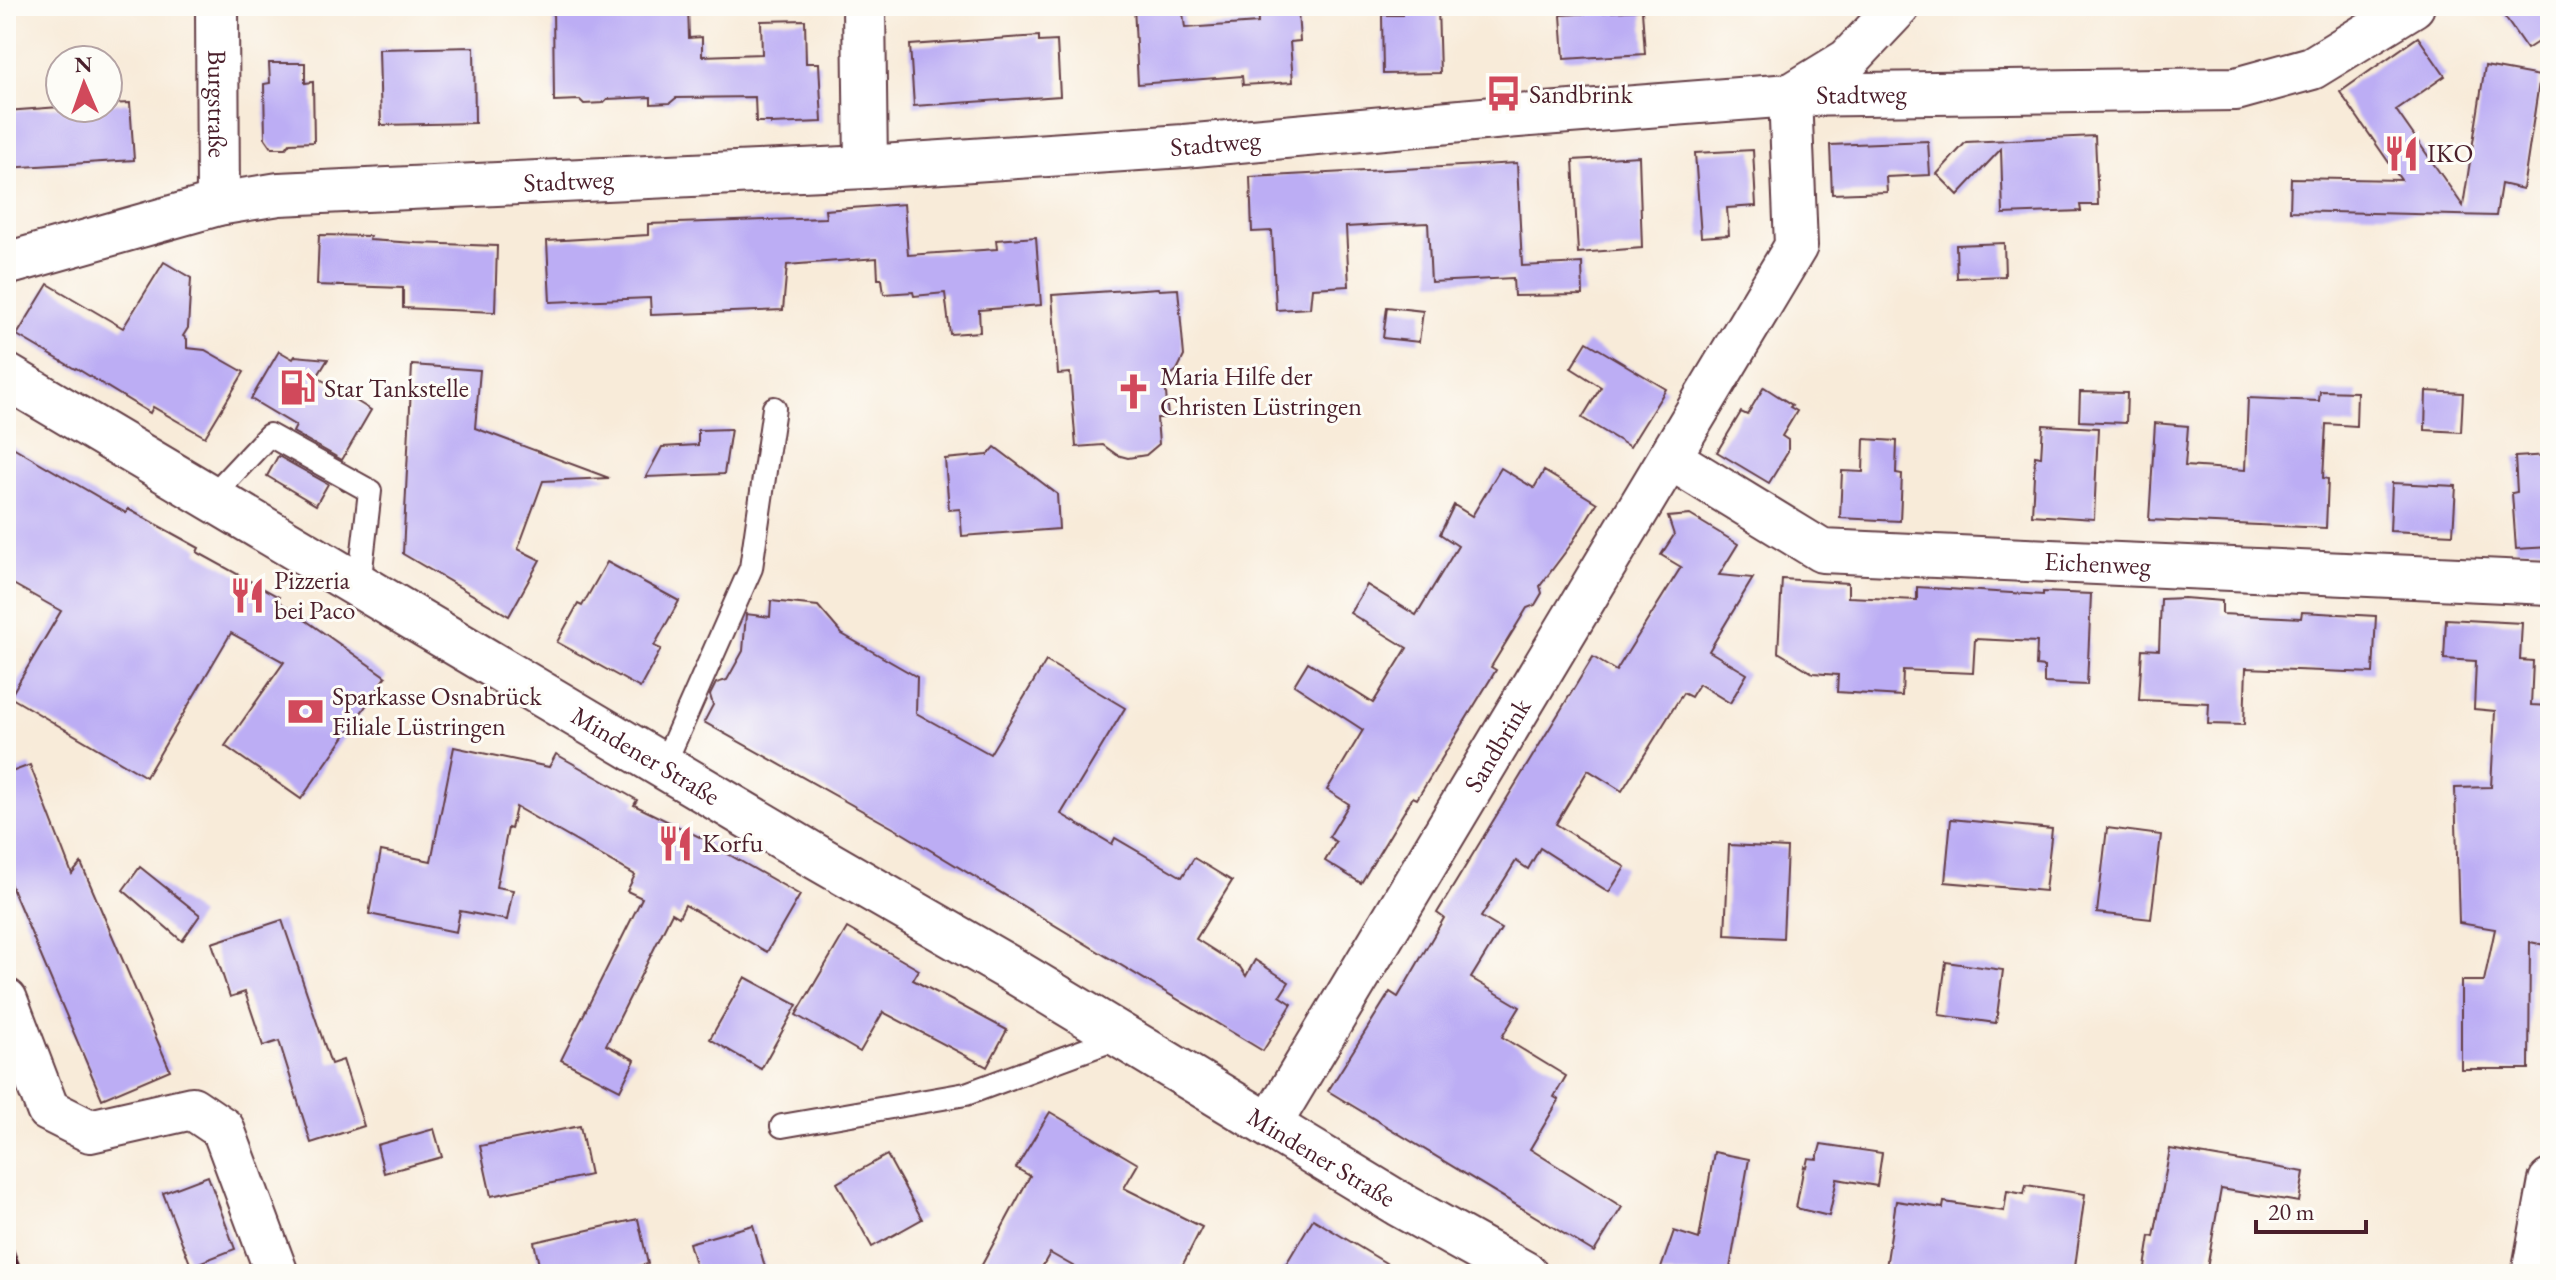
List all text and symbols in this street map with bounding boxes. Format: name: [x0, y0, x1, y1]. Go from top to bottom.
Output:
north arrow: [44, 44, 124, 124]
text: N: [74, 50, 93, 79]
street label: Burgstraße: [200, 50, 235, 158]
bus stop icon: Sandbrink: [1484, 75, 1522, 113]
street label: Stadtweg: [1816, 76, 1908, 112]
place label: Sandbrink: [1529, 77, 1634, 111]
street label: Stadtweg: [1169, 122, 1263, 164]
restaurant icon: IKO: [2382, 134, 2420, 172]
place label: IKO: [2427, 136, 2473, 170]
street label: Stadtweg: [523, 162, 615, 200]
place label: Maria Hilfe der Christen Lüstringen: [1160, 359, 1362, 423]
fuel station icon: Star Tankstelle: [279, 369, 317, 407]
place label: Star Tankstelle: [324, 371, 469, 405]
church icon: Maria Hilfe der Christen Lüstringen: [1115, 372, 1153, 410]
street label: Eichenweg: [2043, 544, 2152, 582]
place label: Pizzeria bei Paco: [274, 563, 355, 627]
restaurant icon: Pizzeria bei Paco: [229, 576, 267, 614]
place label: Sparkasse Osnabrück Filiale Lüstringen: [332, 679, 543, 743]
street label: Sandbrink: [1456, 691, 1539, 798]
bank icon: Sparkasse Osnabrück Filiale Lüstringen: [287, 692, 325, 730]
street label: Mindener Straße: [565, 698, 726, 813]
restaurant icon: Korfu: [657, 824, 695, 862]
place label: Korfu: [702, 826, 764, 860]
street label: Mindener Straße: [1241, 1099, 1402, 1215]
scale bar: [2256, 1184, 2366, 1234]
text: 20 m: [2268, 1196, 2315, 1227]

